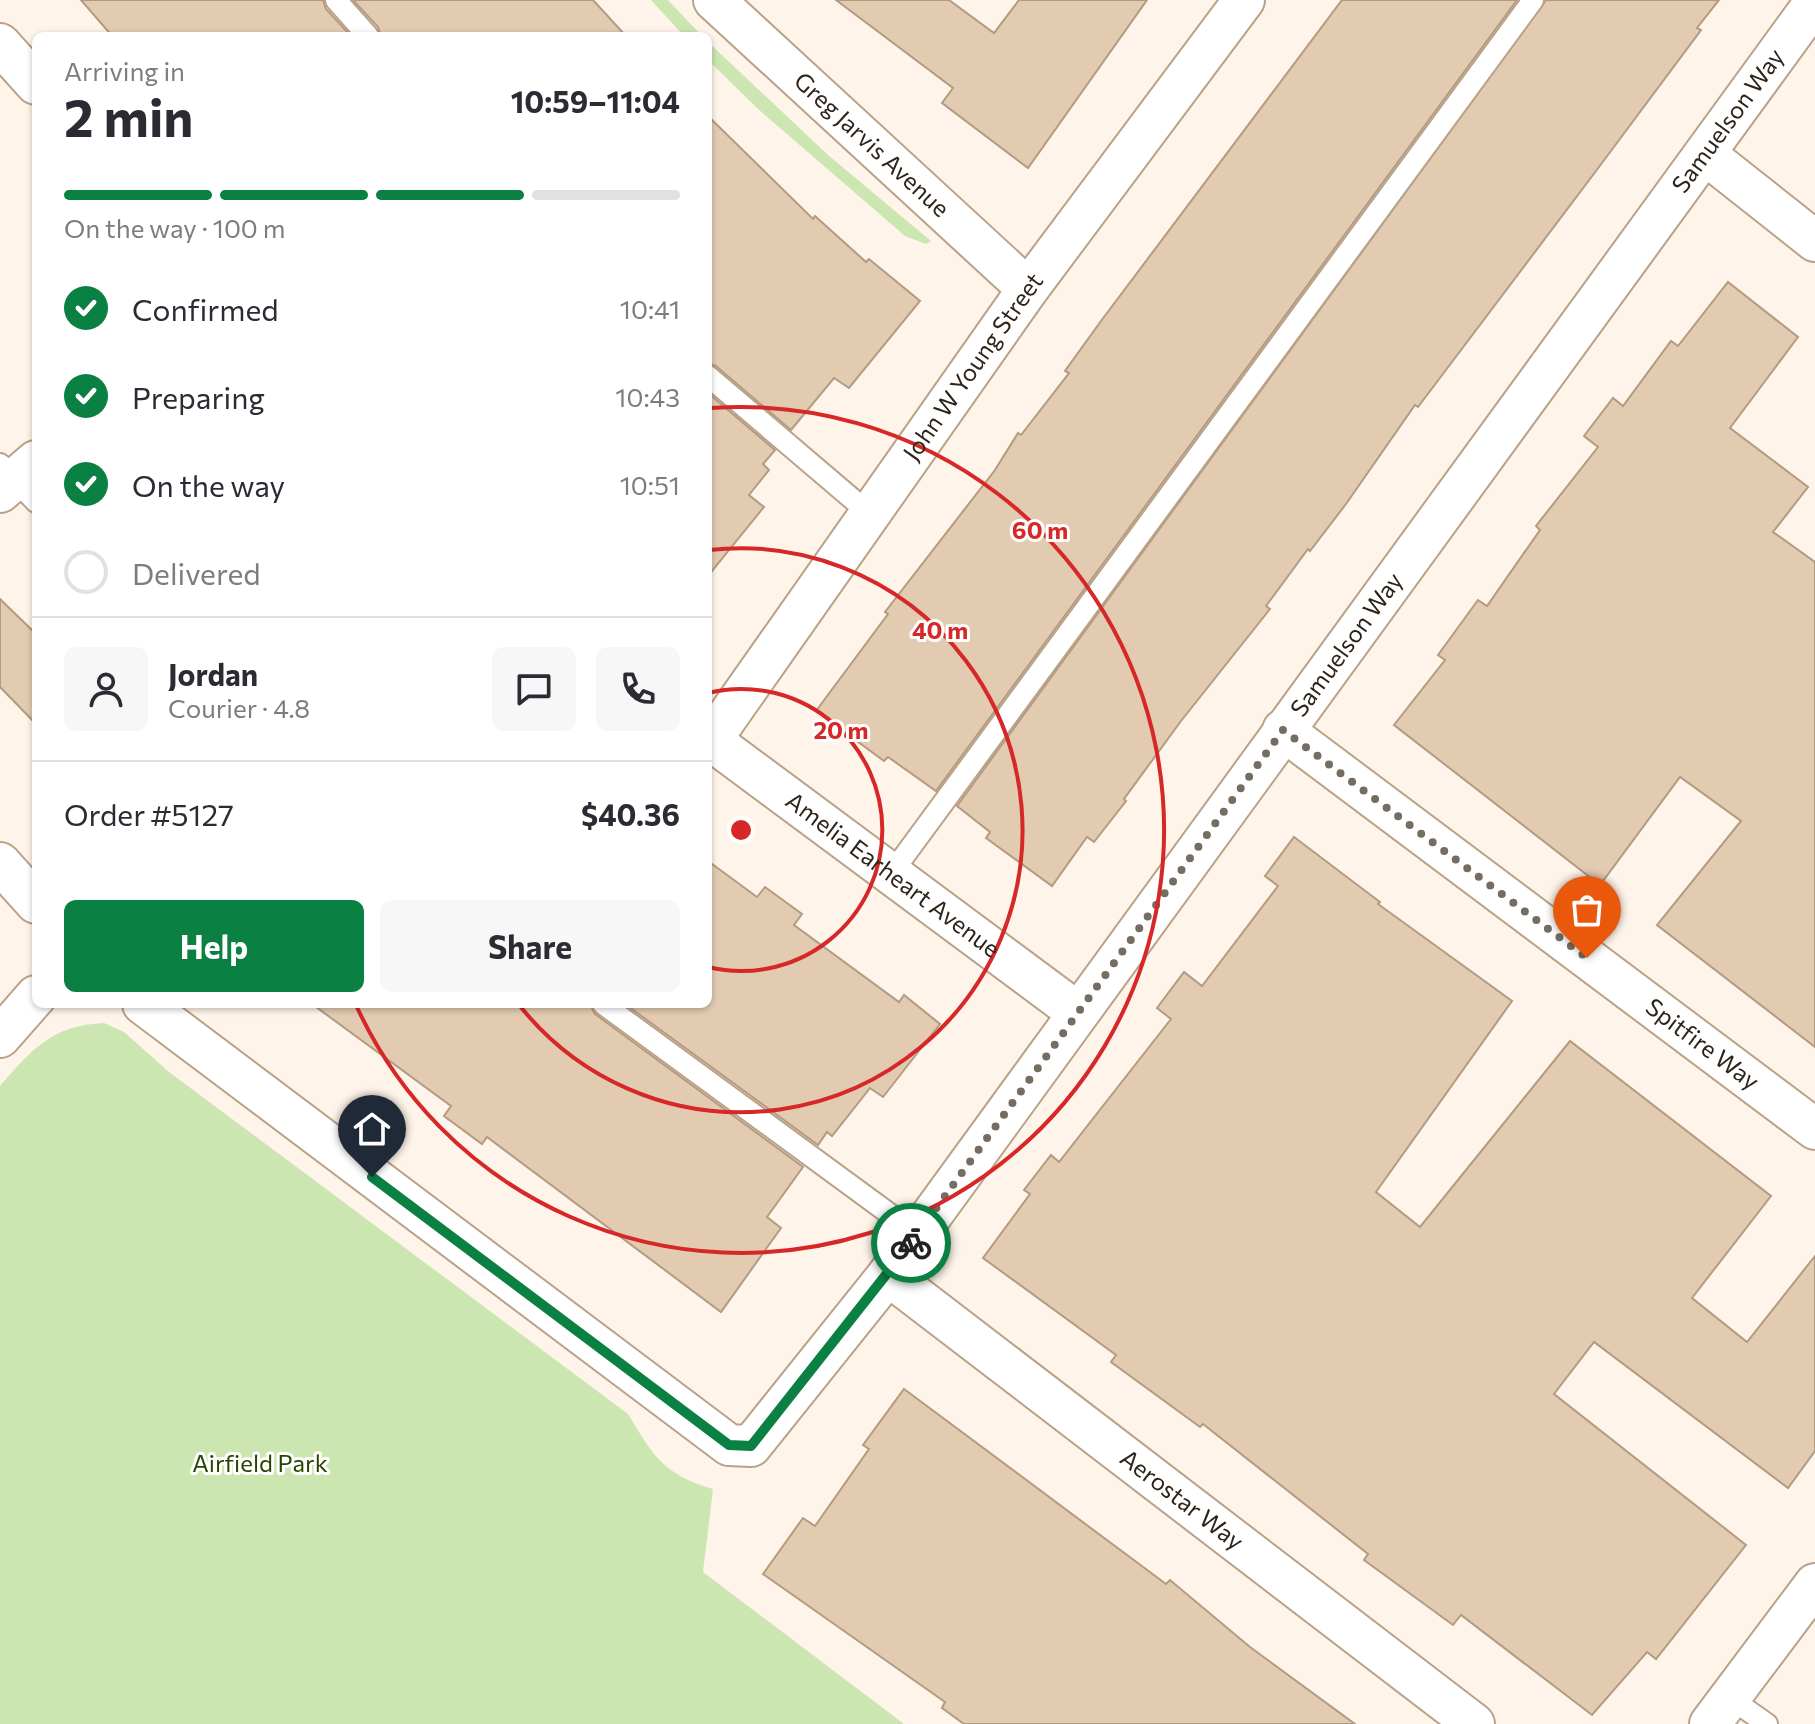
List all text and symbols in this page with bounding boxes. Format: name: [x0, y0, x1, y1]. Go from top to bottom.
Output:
street label: Samuelson Way: [1665, 42, 1789, 198]
text: Arriving in: [64, 55, 185, 86]
street label: Greg Jarvis Avenue: [789, 65, 956, 222]
text: 10:59–11:04: [511, 82, 680, 119]
text: 2 min: [64, 84, 193, 148]
text: On the way · 100 m: [64, 212, 286, 243]
street label: John W Young Street: [896, 266, 1048, 466]
icon: check: [64, 286, 108, 330]
text: Confirmed: [132, 290, 279, 327]
text: 10:41: [620, 293, 680, 324]
icon: check: [64, 374, 108, 418]
text: Preparing: [132, 378, 265, 415]
text: 10:43: [615, 381, 680, 412]
icon: check: [64, 462, 108, 506]
text: On the way: [132, 466, 285, 503]
text: 10:51: [620, 469, 680, 500]
text: 60 m: [1012, 515, 1068, 544]
text: Delivered: [132, 554, 261, 591]
street label: Samuelson Way: [1283, 566, 1408, 722]
text: 40 m: [912, 615, 968, 644]
button: person: [64, 647, 148, 731]
button: chat: [492, 647, 576, 731]
button: phone: [596, 647, 680, 731]
text: Jordan: [168, 655, 258, 692]
text: Courier · 4.8: [168, 692, 310, 723]
text: 20 m: [814, 715, 868, 744]
street label: Amelia Earheart Avenue: [781, 785, 1006, 963]
text: Order #5127: [64, 795, 234, 832]
text: $40.36: [581, 795, 680, 832]
centre of rings: [727, 816, 755, 844]
pin: [1553, 876, 1621, 958]
icon: bag: [1565, 888, 1609, 932]
button: Help: [64, 900, 364, 992]
button: Share: [380, 900, 680, 992]
street label: Spitfire Way: [1641, 991, 1766, 1095]
pin: [338, 1095, 406, 1177]
icon: home: [350, 1107, 394, 1151]
courier: [871, 1203, 951, 1283]
icon: bike: [889, 1221, 933, 1265]
street label: Aerostar Way: [1115, 1443, 1250, 1555]
park label: Airfield Park: [192, 1448, 328, 1477]

